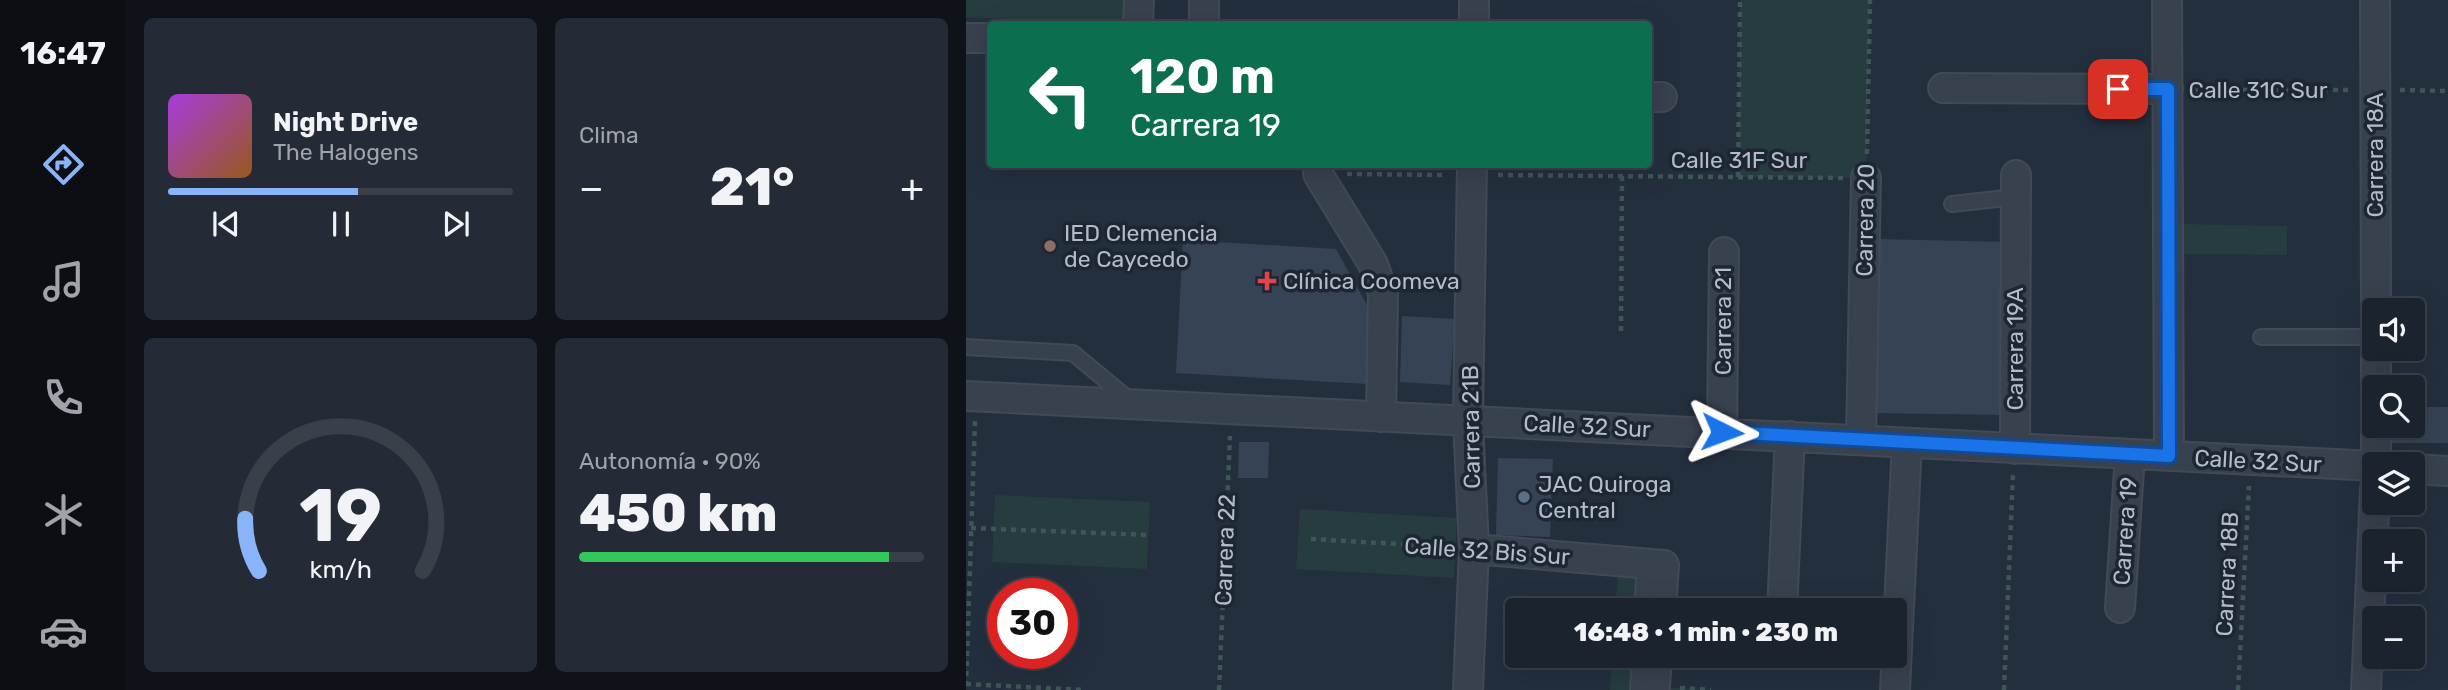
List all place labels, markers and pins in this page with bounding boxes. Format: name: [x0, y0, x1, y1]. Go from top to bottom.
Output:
pin: [2088, 59, 2148, 119]
place label: IED Clemencia de Caycedo: [1064, 219, 1218, 273]
marker: IED Clemencia de Caycedo: [1042, 238, 1058, 254]
place label: Clínica Coomeva: [1283, 267, 1460, 295]
marker: Clínica Coomeva: [1257, 271, 1277, 291]
place label: JAC Quiroga Central: [1538, 470, 1671, 524]
marker: JAC Quiroga Central: [1516, 489, 1532, 505]

